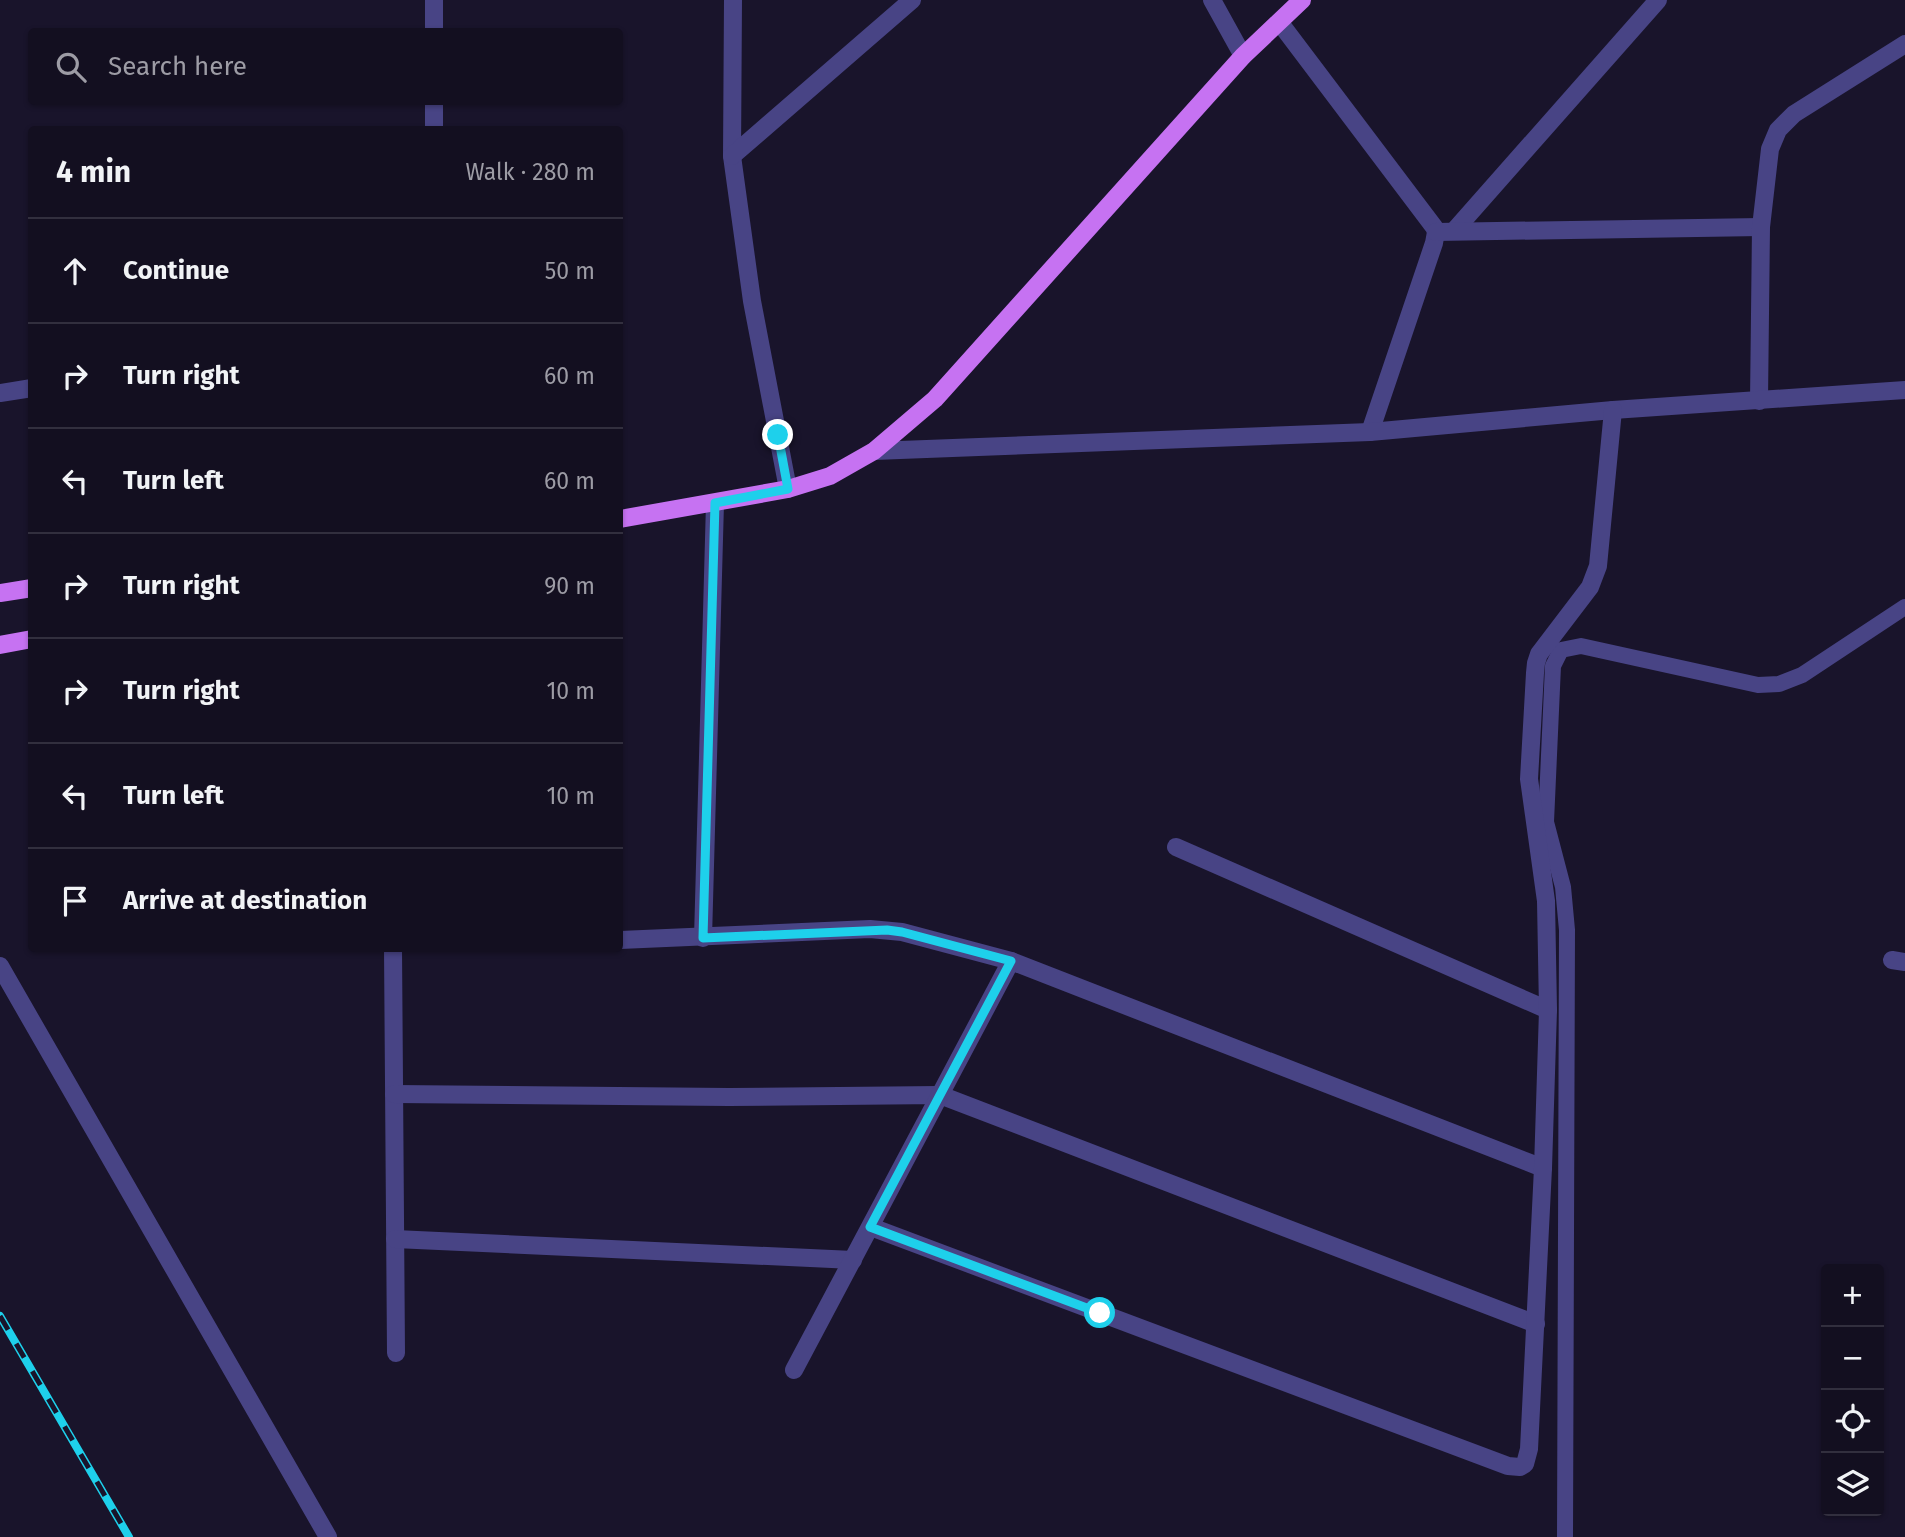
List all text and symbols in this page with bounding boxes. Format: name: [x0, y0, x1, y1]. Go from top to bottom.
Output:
search box: [28, 28, 623, 105]
icon: search: [52, 48, 90, 86]
text: Search here: [108, 51, 247, 82]
text: 4 min: [56, 154, 131, 190]
text: Walk · 280 m: [465, 158, 595, 186]
icon: ahead: [56, 252, 94, 290]
text: Continue: [123, 255, 229, 286]
text: 50 m: [545, 257, 595, 285]
icon: right: [56, 357, 94, 395]
text: Turn right: [123, 360, 240, 391]
text: 60 m: [544, 362, 595, 390]
route end: [762, 419, 793, 450]
icon: left: [56, 462, 94, 500]
text: Turn left: [123, 465, 224, 496]
text: 60 m: [544, 467, 595, 495]
icon: right: [56, 567, 94, 605]
text: Turn right: [123, 570, 240, 601]
text: 90 m: [544, 572, 595, 600]
icon: right: [56, 672, 94, 710]
text: Turn right: [123, 675, 240, 706]
text: 10 m: [546, 677, 595, 705]
icon: left: [56, 777, 94, 815]
text: Turn left: [123, 780, 224, 811]
text: 10 m: [546, 782, 595, 810]
icon: arrive: [56, 882, 94, 920]
text: Arrive at destination: [123, 885, 367, 916]
map controls: [1821, 1264, 1884, 1516]
button: +: [1821, 1264, 1884, 1327]
route start: [1084, 1297, 1115, 1328]
button: −: [1821, 1327, 1884, 1390]
button: locate: [1821, 1390, 1884, 1453]
button: layers: [1821, 1453, 1884, 1516]

